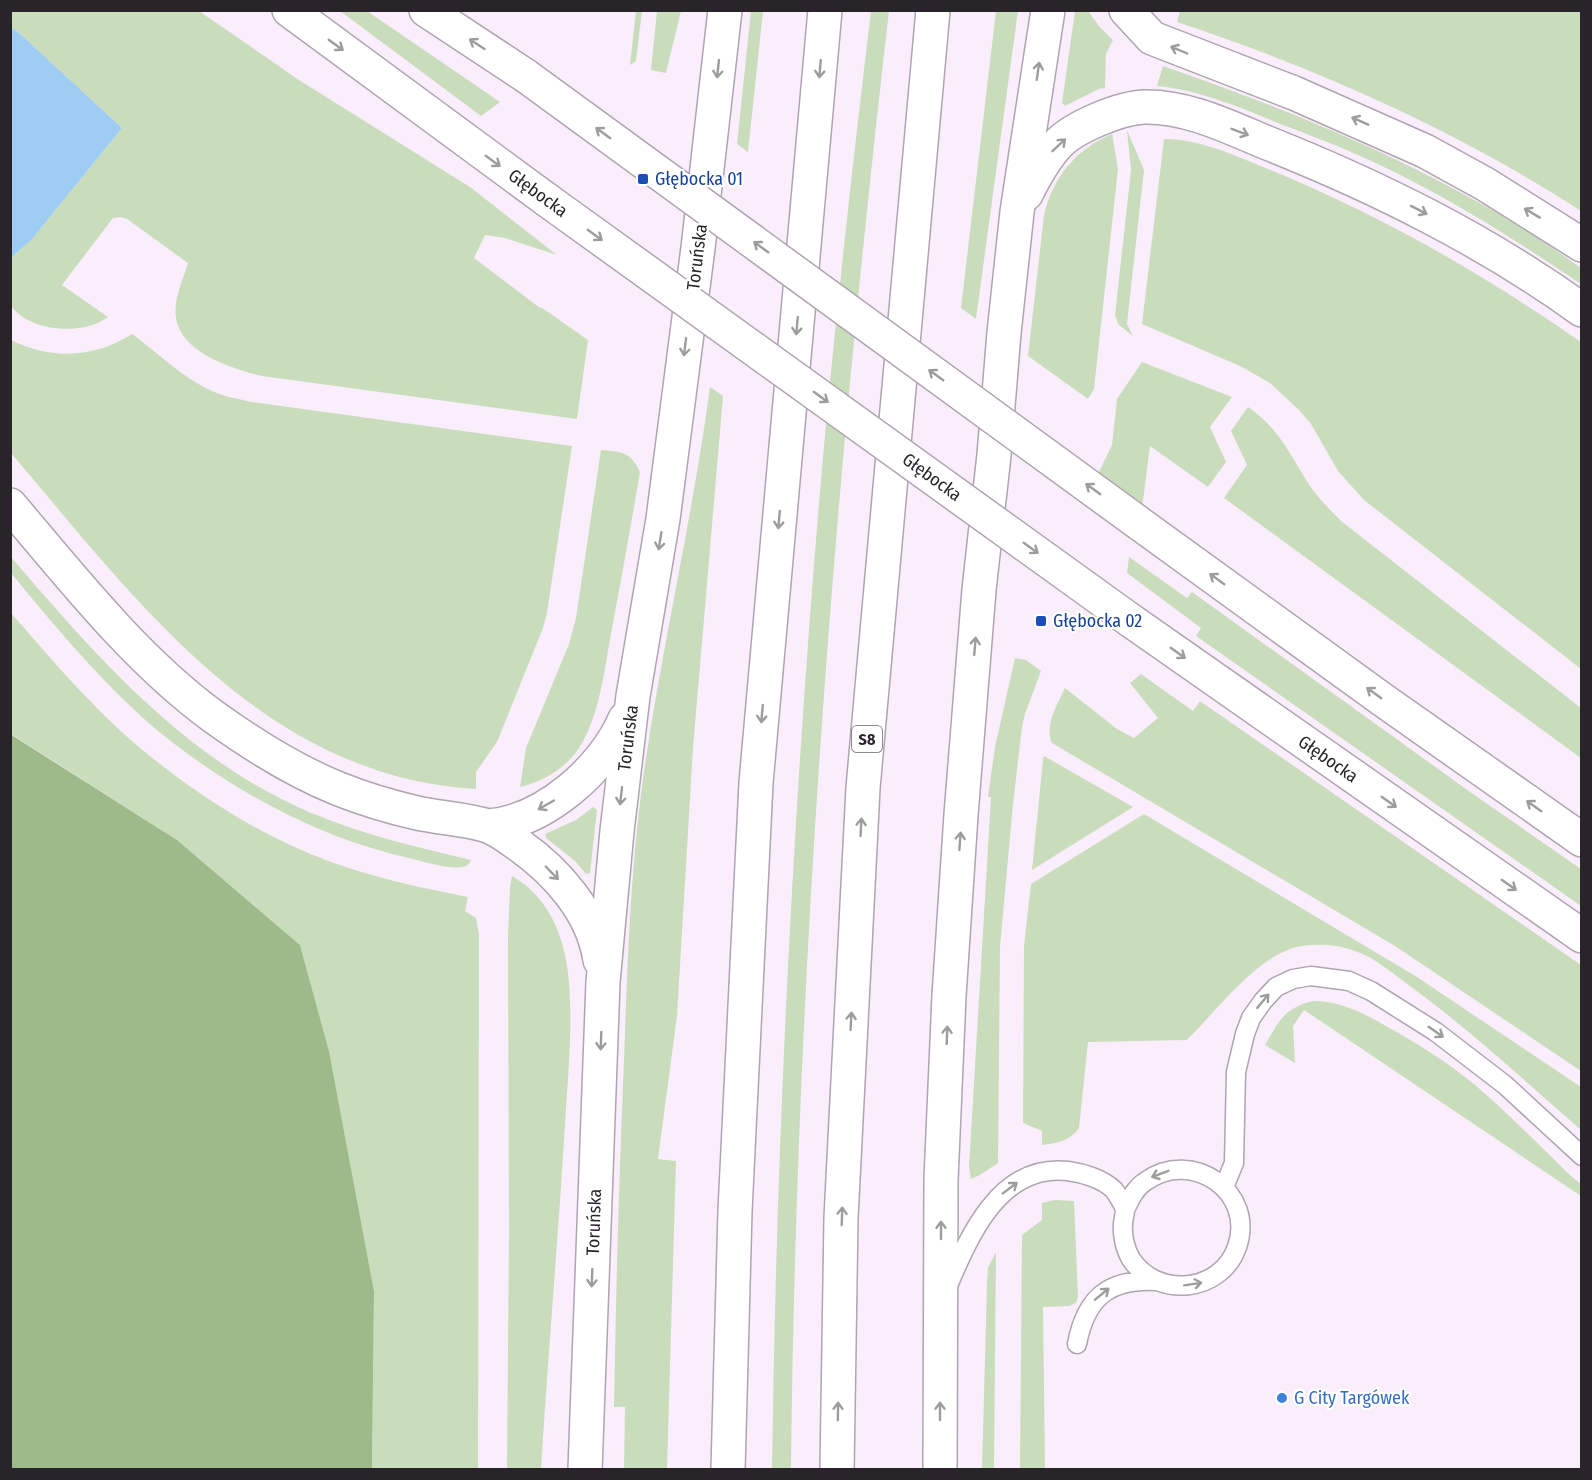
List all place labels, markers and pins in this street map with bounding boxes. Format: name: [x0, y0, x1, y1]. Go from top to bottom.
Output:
place label: Głębocka 01: [655, 168, 743, 190]
marker: Głębocka 01: [636, 172, 650, 186]
place label: Głębocka 02: [1053, 610, 1142, 632]
marker: Głębocka 02: [1034, 614, 1048, 628]
place label: G City Targówek: [1294, 1387, 1410, 1409]
marker: G City Targówek: [1275, 1391, 1289, 1405]

